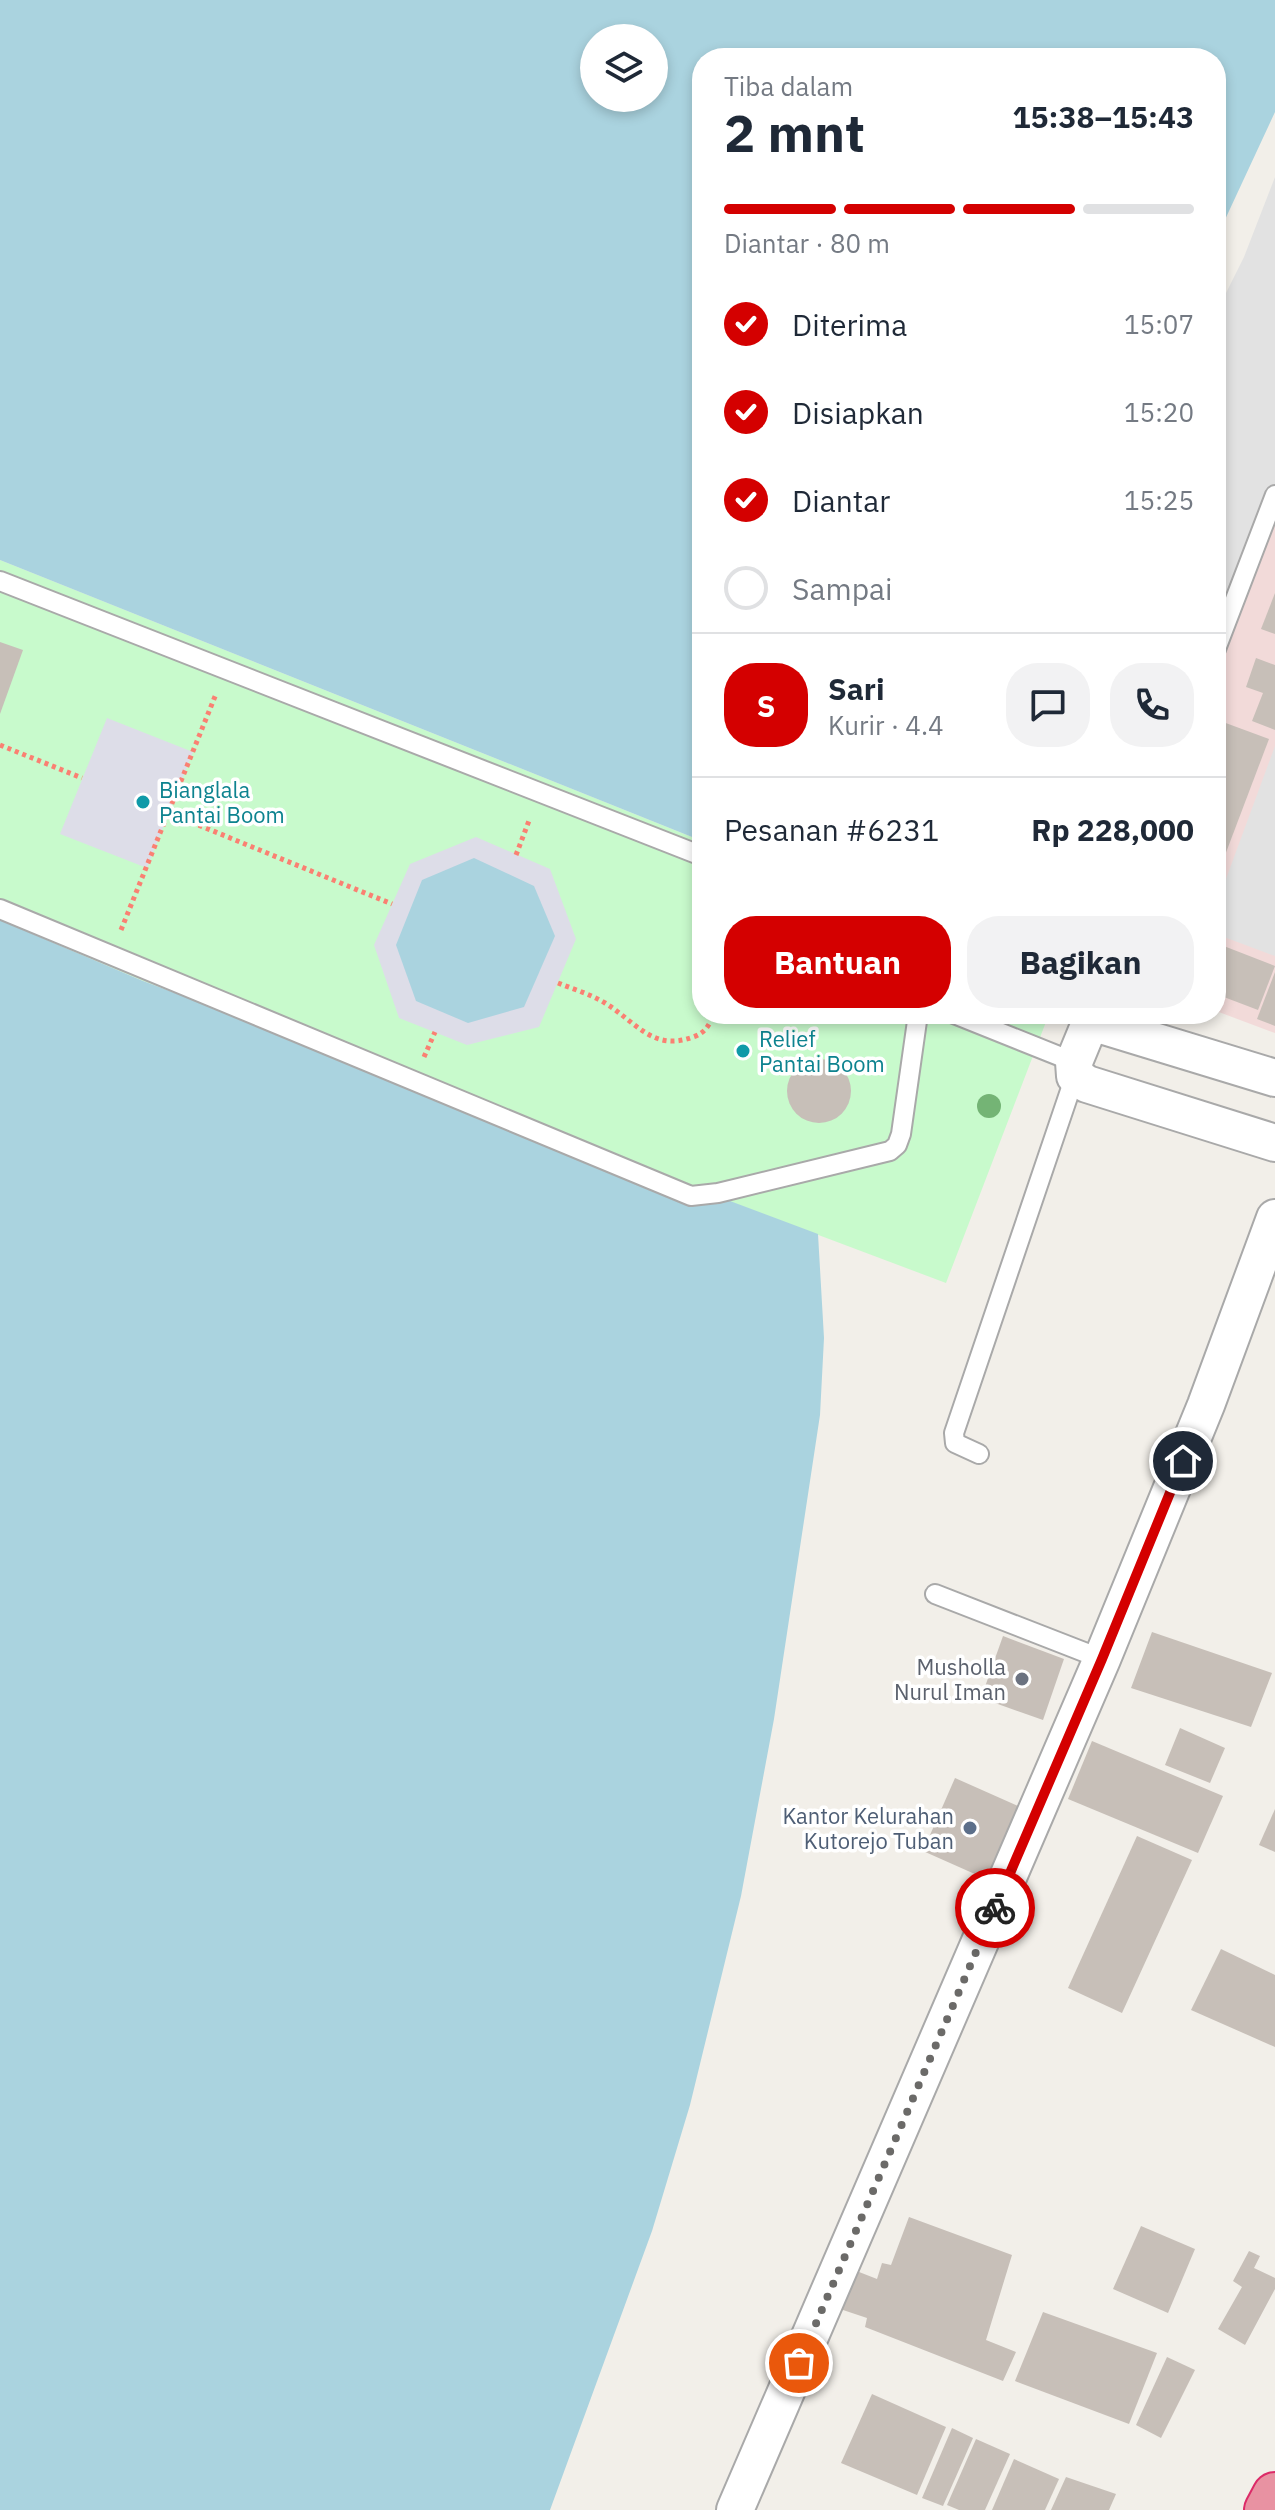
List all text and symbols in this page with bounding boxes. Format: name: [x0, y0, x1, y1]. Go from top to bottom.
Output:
map controls: [580, 24, 668, 112]
button: layers: [580, 24, 668, 112]
text: Tiba dalam: [724, 69, 853, 103]
text: 15:38–15:43: [1013, 97, 1194, 136]
text: 2 mnt: [724, 99, 865, 166]
text: Diantar · 80 m: [724, 226, 890, 260]
icon: check: [724, 302, 768, 346]
text: Diterima: [792, 305, 907, 344]
text: 15:07: [1124, 307, 1194, 341]
icon: check: [724, 390, 768, 434]
text: Disiapkan: [792, 393, 924, 432]
text: 15:20: [1124, 395, 1194, 429]
icon: check: [724, 478, 768, 522]
text: Diantar: [792, 481, 890, 520]
text: 15:25: [1124, 483, 1194, 517]
text: Sampai: [792, 569, 893, 608]
button: chat: [1006, 663, 1090, 747]
button: phone: [1110, 663, 1194, 747]
text: Sari: [828, 669, 885, 708]
text: S: [757, 686, 775, 725]
text: Kurir · 4.4: [828, 708, 944, 742]
place label: Bianglala Pantai Boom: [159, 775, 285, 829]
marker: Bianglala Pantai Boom: [134, 793, 152, 811]
text: Pesanan #6231: [724, 810, 939, 849]
text: Rp 228,000: [1031, 810, 1194, 849]
button: Bantuan: [724, 916, 951, 1008]
button: Bagikan: [967, 916, 1194, 1008]
place label: Relief Pantai Boom: [759, 1024, 885, 1078]
marker: Relief Pantai Boom: [734, 1042, 752, 1060]
pin: [1149, 1427, 1217, 1495]
icon: home: [1161, 1439, 1205, 1483]
place label: Musholla Nurul Iman: [894, 1652, 1006, 1706]
marker: Musholla Nurul Iman: [1013, 1670, 1031, 1688]
place label: Kantor Kelurahan Kutorejo Tuban: [782, 1801, 954, 1855]
marker: Kantor Kelurahan Kutorejo Tuban: [961, 1819, 979, 1837]
courier: [955, 1868, 1035, 1948]
icon: bike: [973, 1886, 1017, 1930]
pin: [765, 2329, 833, 2397]
icon: bag: [777, 2341, 821, 2385]

